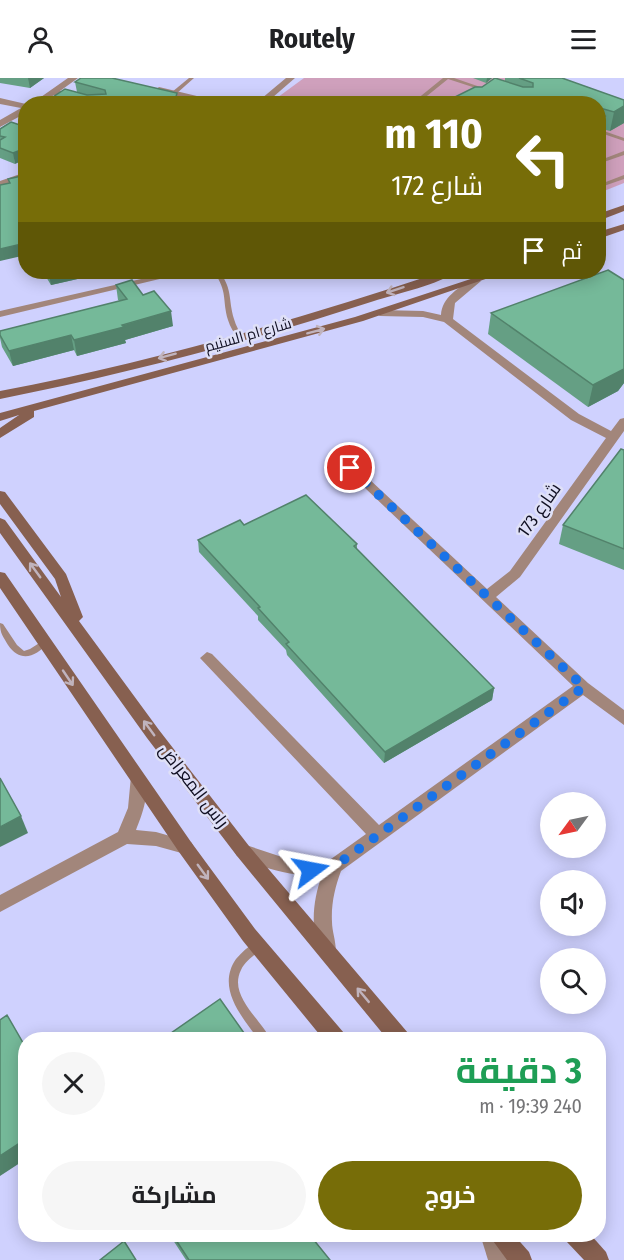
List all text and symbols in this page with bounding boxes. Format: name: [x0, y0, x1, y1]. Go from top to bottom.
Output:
icon: person: [24, 23, 57, 56]
text: Routely: [269, 23, 355, 55]
icon: menu: [567, 23, 600, 56]
text: 110 m: [384, 109, 483, 159]
icon: left: [504, 120, 582, 198]
text: شارع 172: [391, 170, 483, 202]
icon: arrive: [517, 234, 550, 267]
text: ثم: [562, 238, 582, 265]
one-way arrow: [386, 286, 405, 297]
street label: شارع ام السنيم: [203, 314, 294, 358]
one-way arrow: [307, 325, 326, 336]
one-way arrow: [158, 351, 177, 362]
pin: [324, 442, 375, 493]
icon: arrive: [333, 451, 366, 484]
street label: شارع 173: [512, 479, 566, 542]
one-way arrow: [28, 562, 41, 578]
one-way arrow: [62, 669, 74, 686]
one-way arrow: [143, 720, 156, 736]
street label: راس المعراض: [154, 740, 234, 832]
north arrow: [540, 792, 606, 858]
map controls: [540, 792, 606, 1014]
position arrow: [279, 838, 343, 902]
one-way arrow: [197, 864, 209, 880]
button: sound: [540, 870, 606, 936]
button: search: [540, 948, 606, 1014]
one-way arrow: [356, 988, 370, 1003]
text: 3 دقيقة: [456, 1049, 582, 1093]
button: close: [42, 1052, 105, 1115]
text: 240 m · 19:39: [479, 1094, 582, 1118]
button: مشاركة: [42, 1161, 306, 1230]
button: خروج: [318, 1161, 582, 1230]

